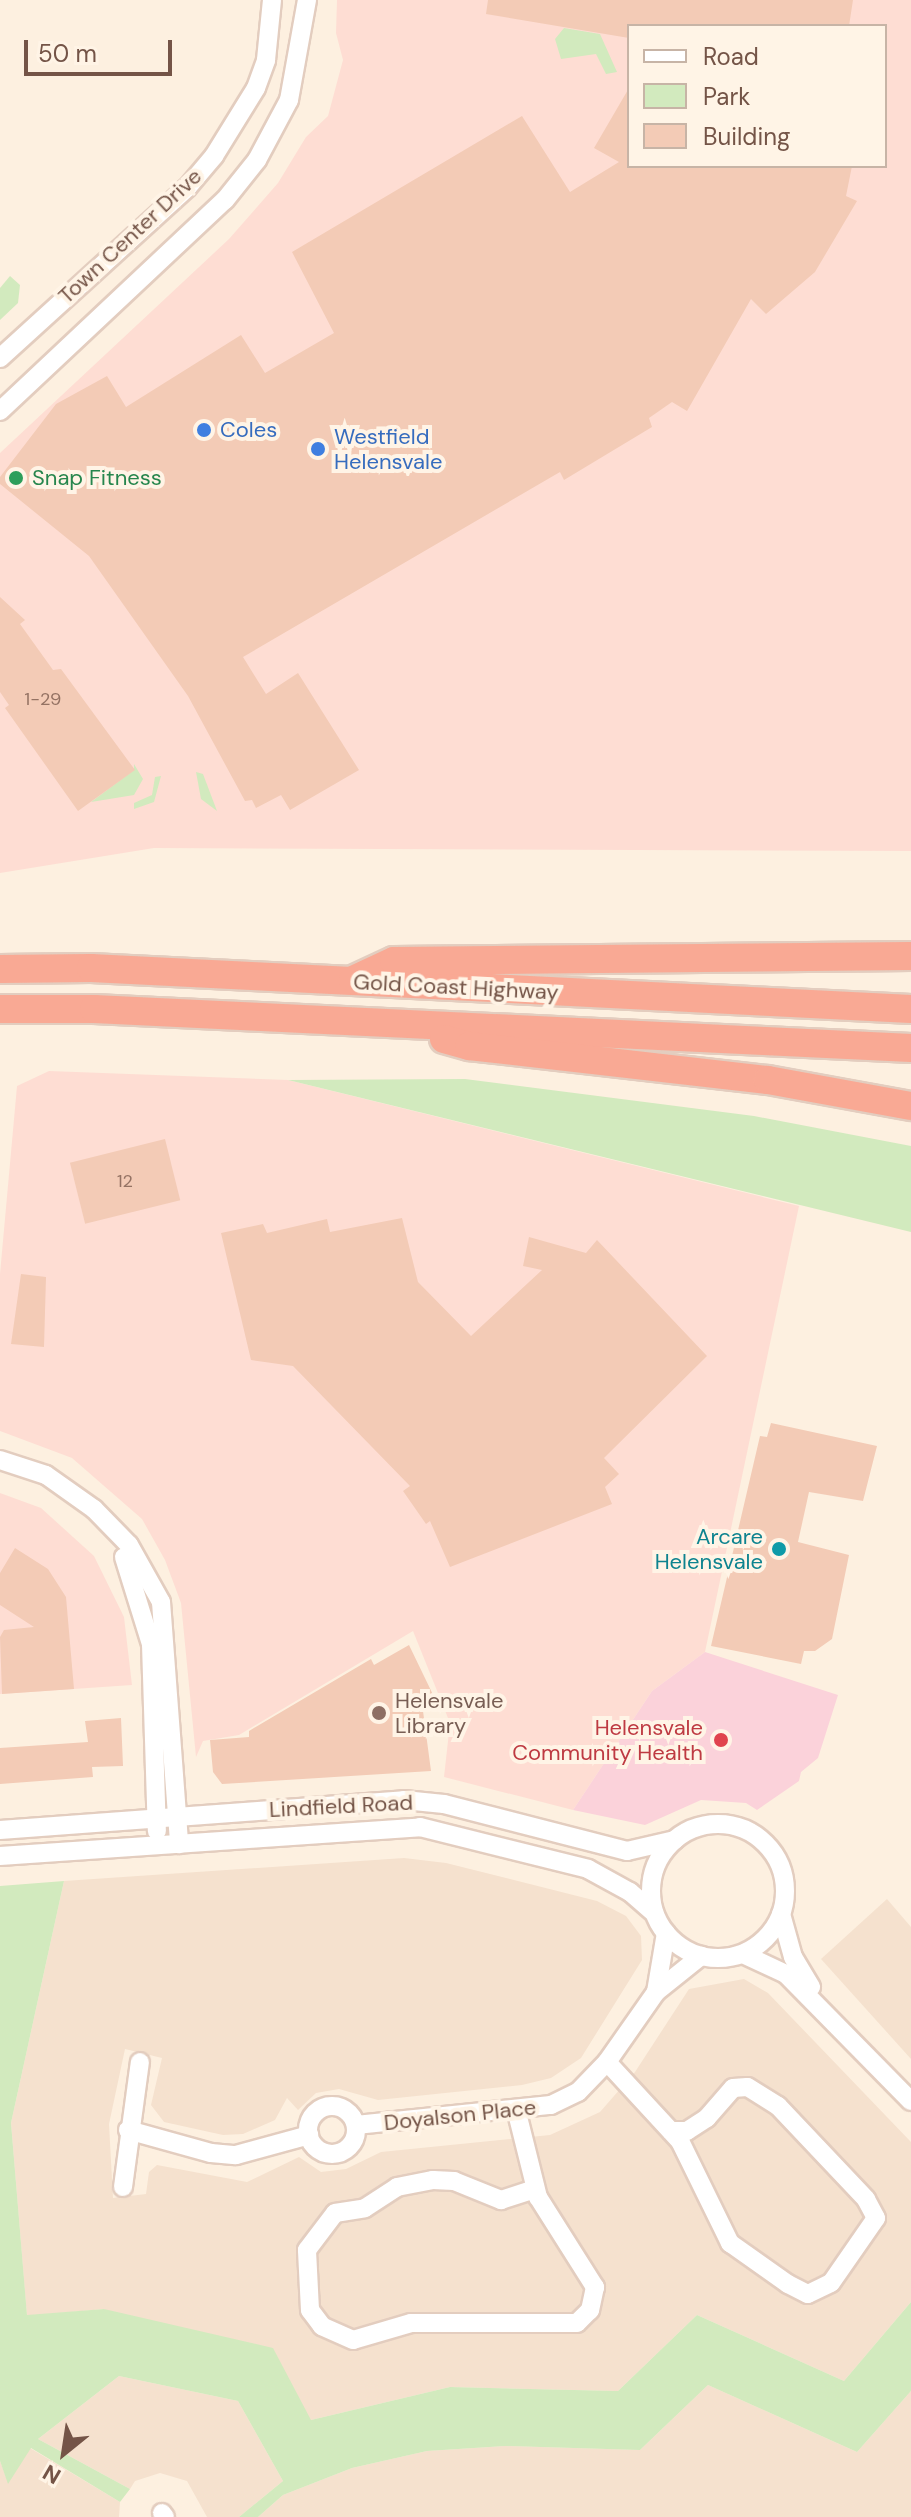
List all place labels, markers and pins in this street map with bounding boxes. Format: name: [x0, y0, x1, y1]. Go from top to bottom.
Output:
place label: Coles: [220, 417, 277, 443]
marker: Coles: [195, 421, 213, 439]
place label: Westfield Helensvale: [334, 423, 442, 474]
marker: Westfield Helensvale: [309, 440, 327, 458]
place label: Snap Fitness: [32, 465, 162, 491]
marker: Snap Fitness: [7, 469, 25, 487]
place label: Arcare Helensvale: [655, 1523, 763, 1574]
marker: Arcare Helensvale: [770, 1540, 788, 1558]
place label: Helensvale Library: [395, 1687, 503, 1738]
marker: Helensvale Library: [370, 1704, 388, 1722]
place label: Helensvale Community Health: [512, 1714, 703, 1766]
marker: Helensvale Community Health: [710, 1729, 732, 1751]

